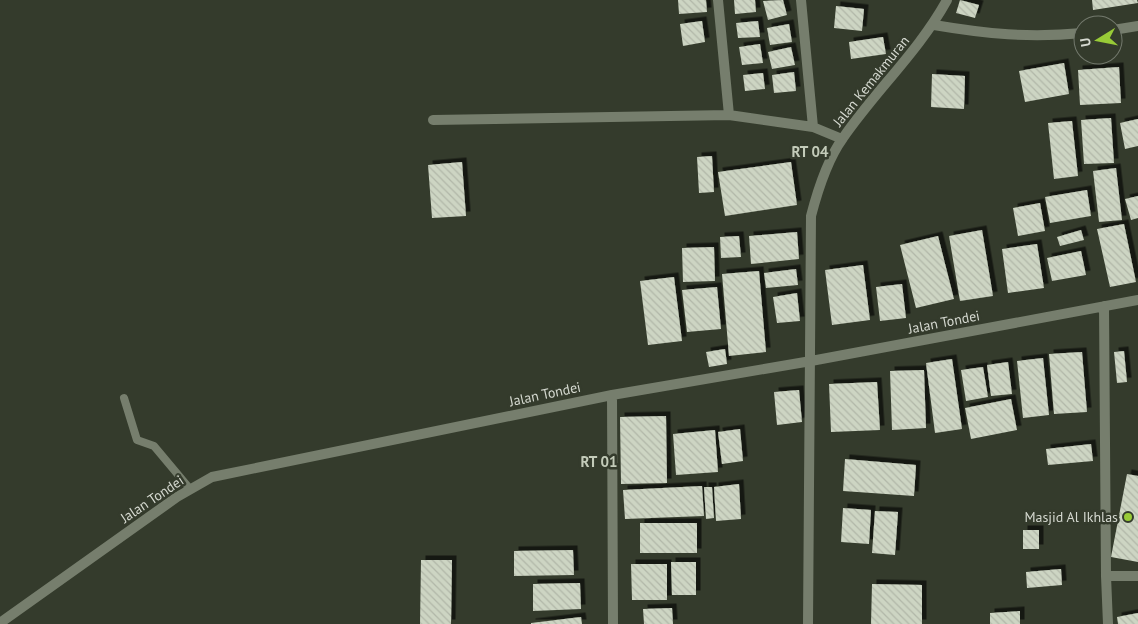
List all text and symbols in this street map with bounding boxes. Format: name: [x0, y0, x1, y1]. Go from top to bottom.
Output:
north arrow: [1073, 15, 1123, 65]
street label: Jalan Kemakmuran: [828, 32, 913, 131]
text: U: [1076, 36, 1095, 48]
district label: RT 04: [791, 142, 829, 161]
street label: Jalan Tondei: [906, 306, 981, 338]
street label: Jalan Tondei: [507, 378, 582, 411]
district label: RT 01: [580, 452, 618, 471]
street label: Jalan Tondei: [116, 471, 187, 527]
place label: Masjid Al Ikhlas: [1024, 508, 1118, 526]
marker: Masjid Al Ikhlas: [1122, 511, 1134, 523]

